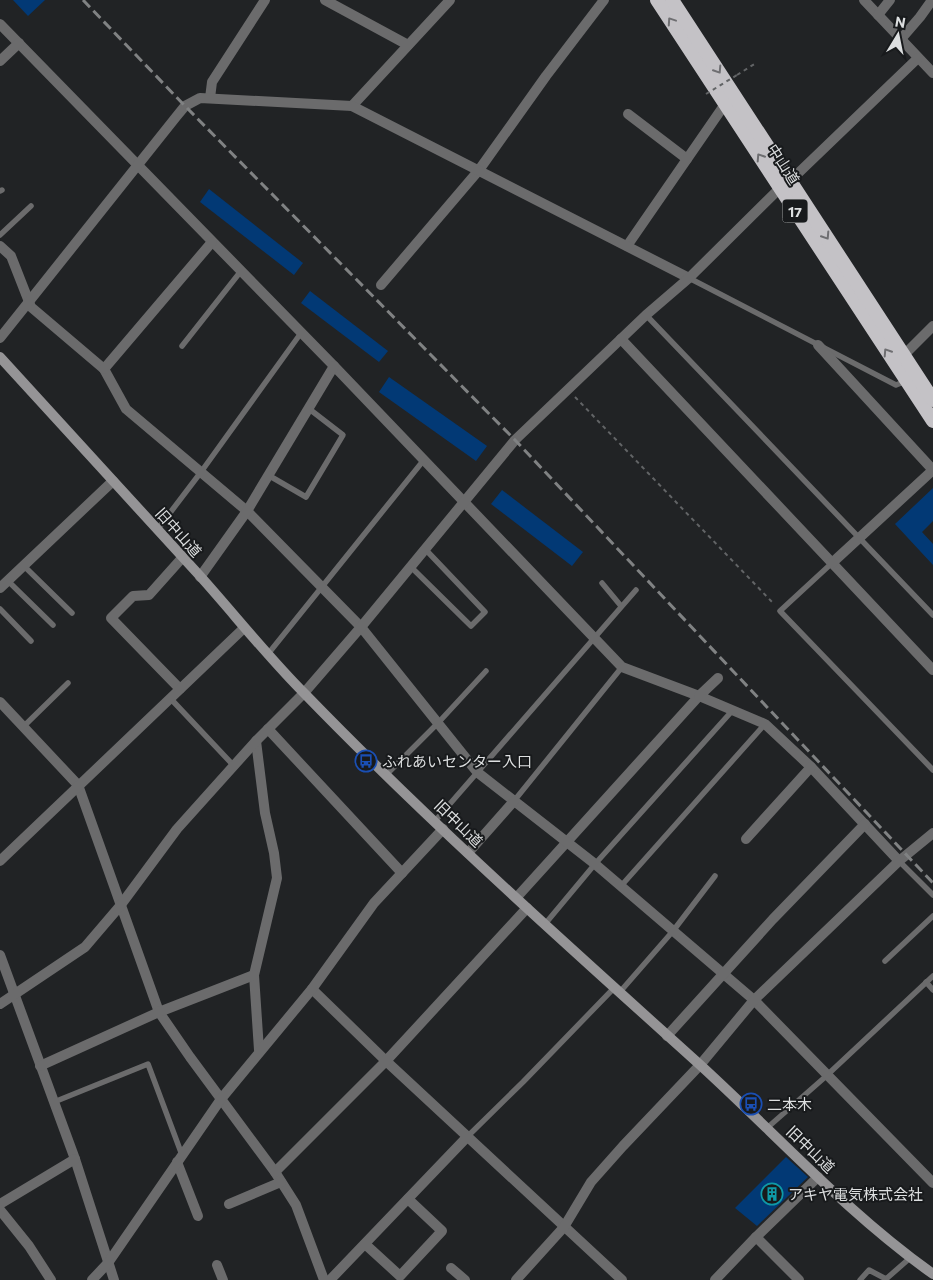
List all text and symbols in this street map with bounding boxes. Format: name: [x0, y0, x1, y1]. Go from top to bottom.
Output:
north arrow: [873, 10, 923, 60]
text: N: [894, 12, 907, 31]
one-way arrow: [668, 17, 677, 27]
one-way arrow: [712, 64, 721, 74]
street label: 中山道: [764, 140, 804, 188]
one-way arrow: [757, 153, 766, 163]
road number: 17: [782, 200, 808, 222]
one-way arrow: [820, 230, 829, 239]
one-way arrow: [884, 348, 893, 357]
street label: 旧中山道: [152, 504, 206, 560]
bus stop icon: ふれあいセンター入口: [354, 749, 378, 773]
place label: ふれあいセンター入口: [382, 752, 532, 770]
street label: 旧中山道: [431, 796, 487, 850]
bus stop icon: 二本木: [739, 1092, 763, 1116]
place label: 二本木: [767, 1095, 812, 1113]
street label: 旧中山道: [783, 1122, 839, 1176]
building icon: アキヤ電気株式会社: [760, 1182, 784, 1206]
place label: アキヤ電気株式会社: [788, 1185, 923, 1203]

